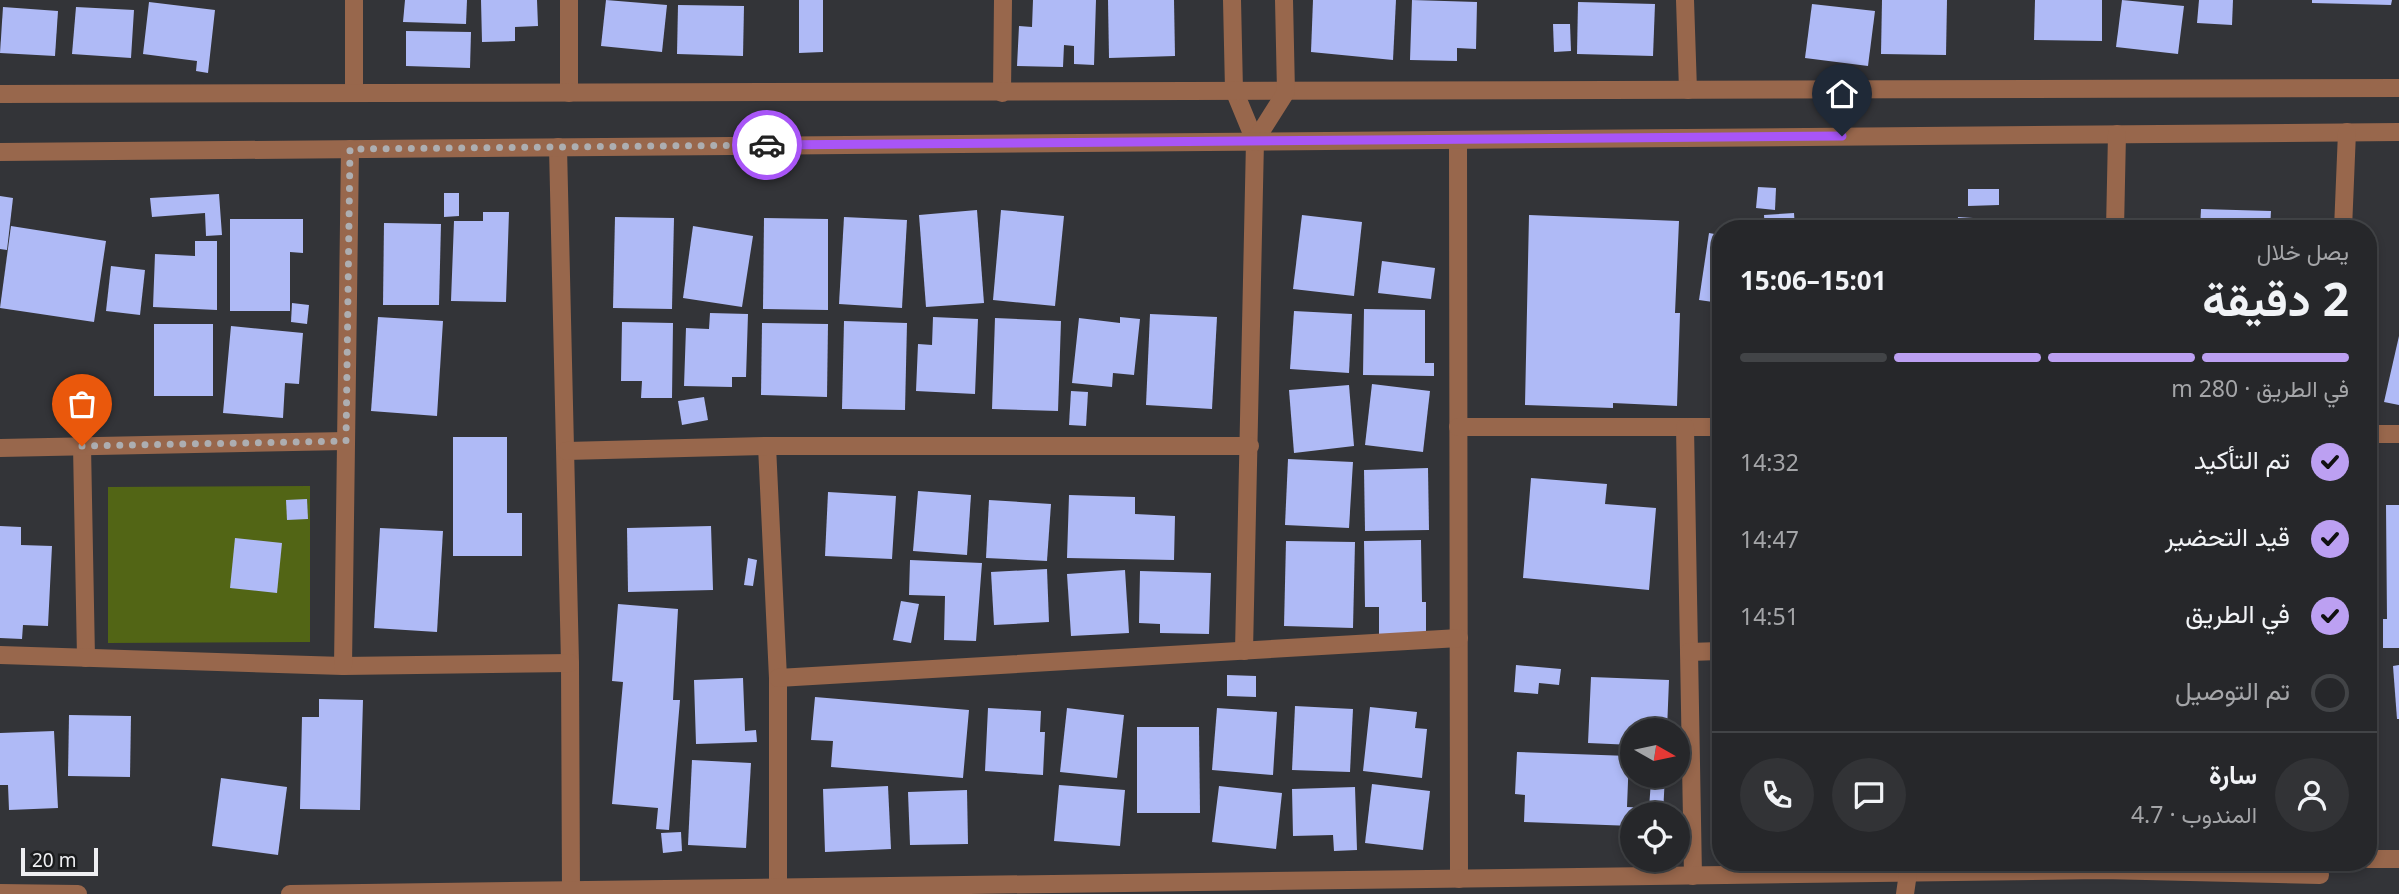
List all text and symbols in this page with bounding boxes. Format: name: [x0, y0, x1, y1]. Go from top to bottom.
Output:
pin: [1812, 64, 1872, 136]
icon: home: [1823, 75, 1861, 113]
courier: [732, 110, 802, 180]
icon: car: [748, 126, 786, 164]
text: يصل خلال: [2257, 235, 2349, 267]
text: 15:01–15:06: [1740, 262, 1887, 298]
text: 2 دقيقة: [2202, 267, 2349, 329]
text: في الطريق · 280 m: [2171, 372, 2349, 404]
pin: [52, 374, 112, 446]
icon: bag: [63, 385, 101, 423]
text: تم التأكيد: [2194, 441, 2290, 477]
icon: check: [2311, 443, 2349, 481]
text: 14:32: [1740, 446, 1799, 478]
text: قيد التحضير: [2165, 518, 2290, 554]
icon: check: [2311, 520, 2349, 558]
text: 14:47: [1740, 523, 1799, 555]
text: في الطريق: [2185, 595, 2290, 631]
icon: check: [2311, 597, 2349, 635]
text: 14:51: [1740, 600, 1799, 632]
text: تم التوصيل: [2175, 672, 2290, 708]
north arrow: [1620, 718, 1690, 788]
map controls: [1620, 718, 1690, 872]
text: سارة: [2209, 756, 2257, 792]
button: phone: [1740, 758, 1814, 832]
button: chat: [1832, 758, 1906, 832]
button: person: [2275, 758, 2349, 832]
text: المندوب · 4.7: [2131, 798, 2257, 830]
button: locate: [1620, 802, 1690, 872]
scale bar: [21, 845, 98, 877]
text: 20 m: [32, 847, 76, 873]

